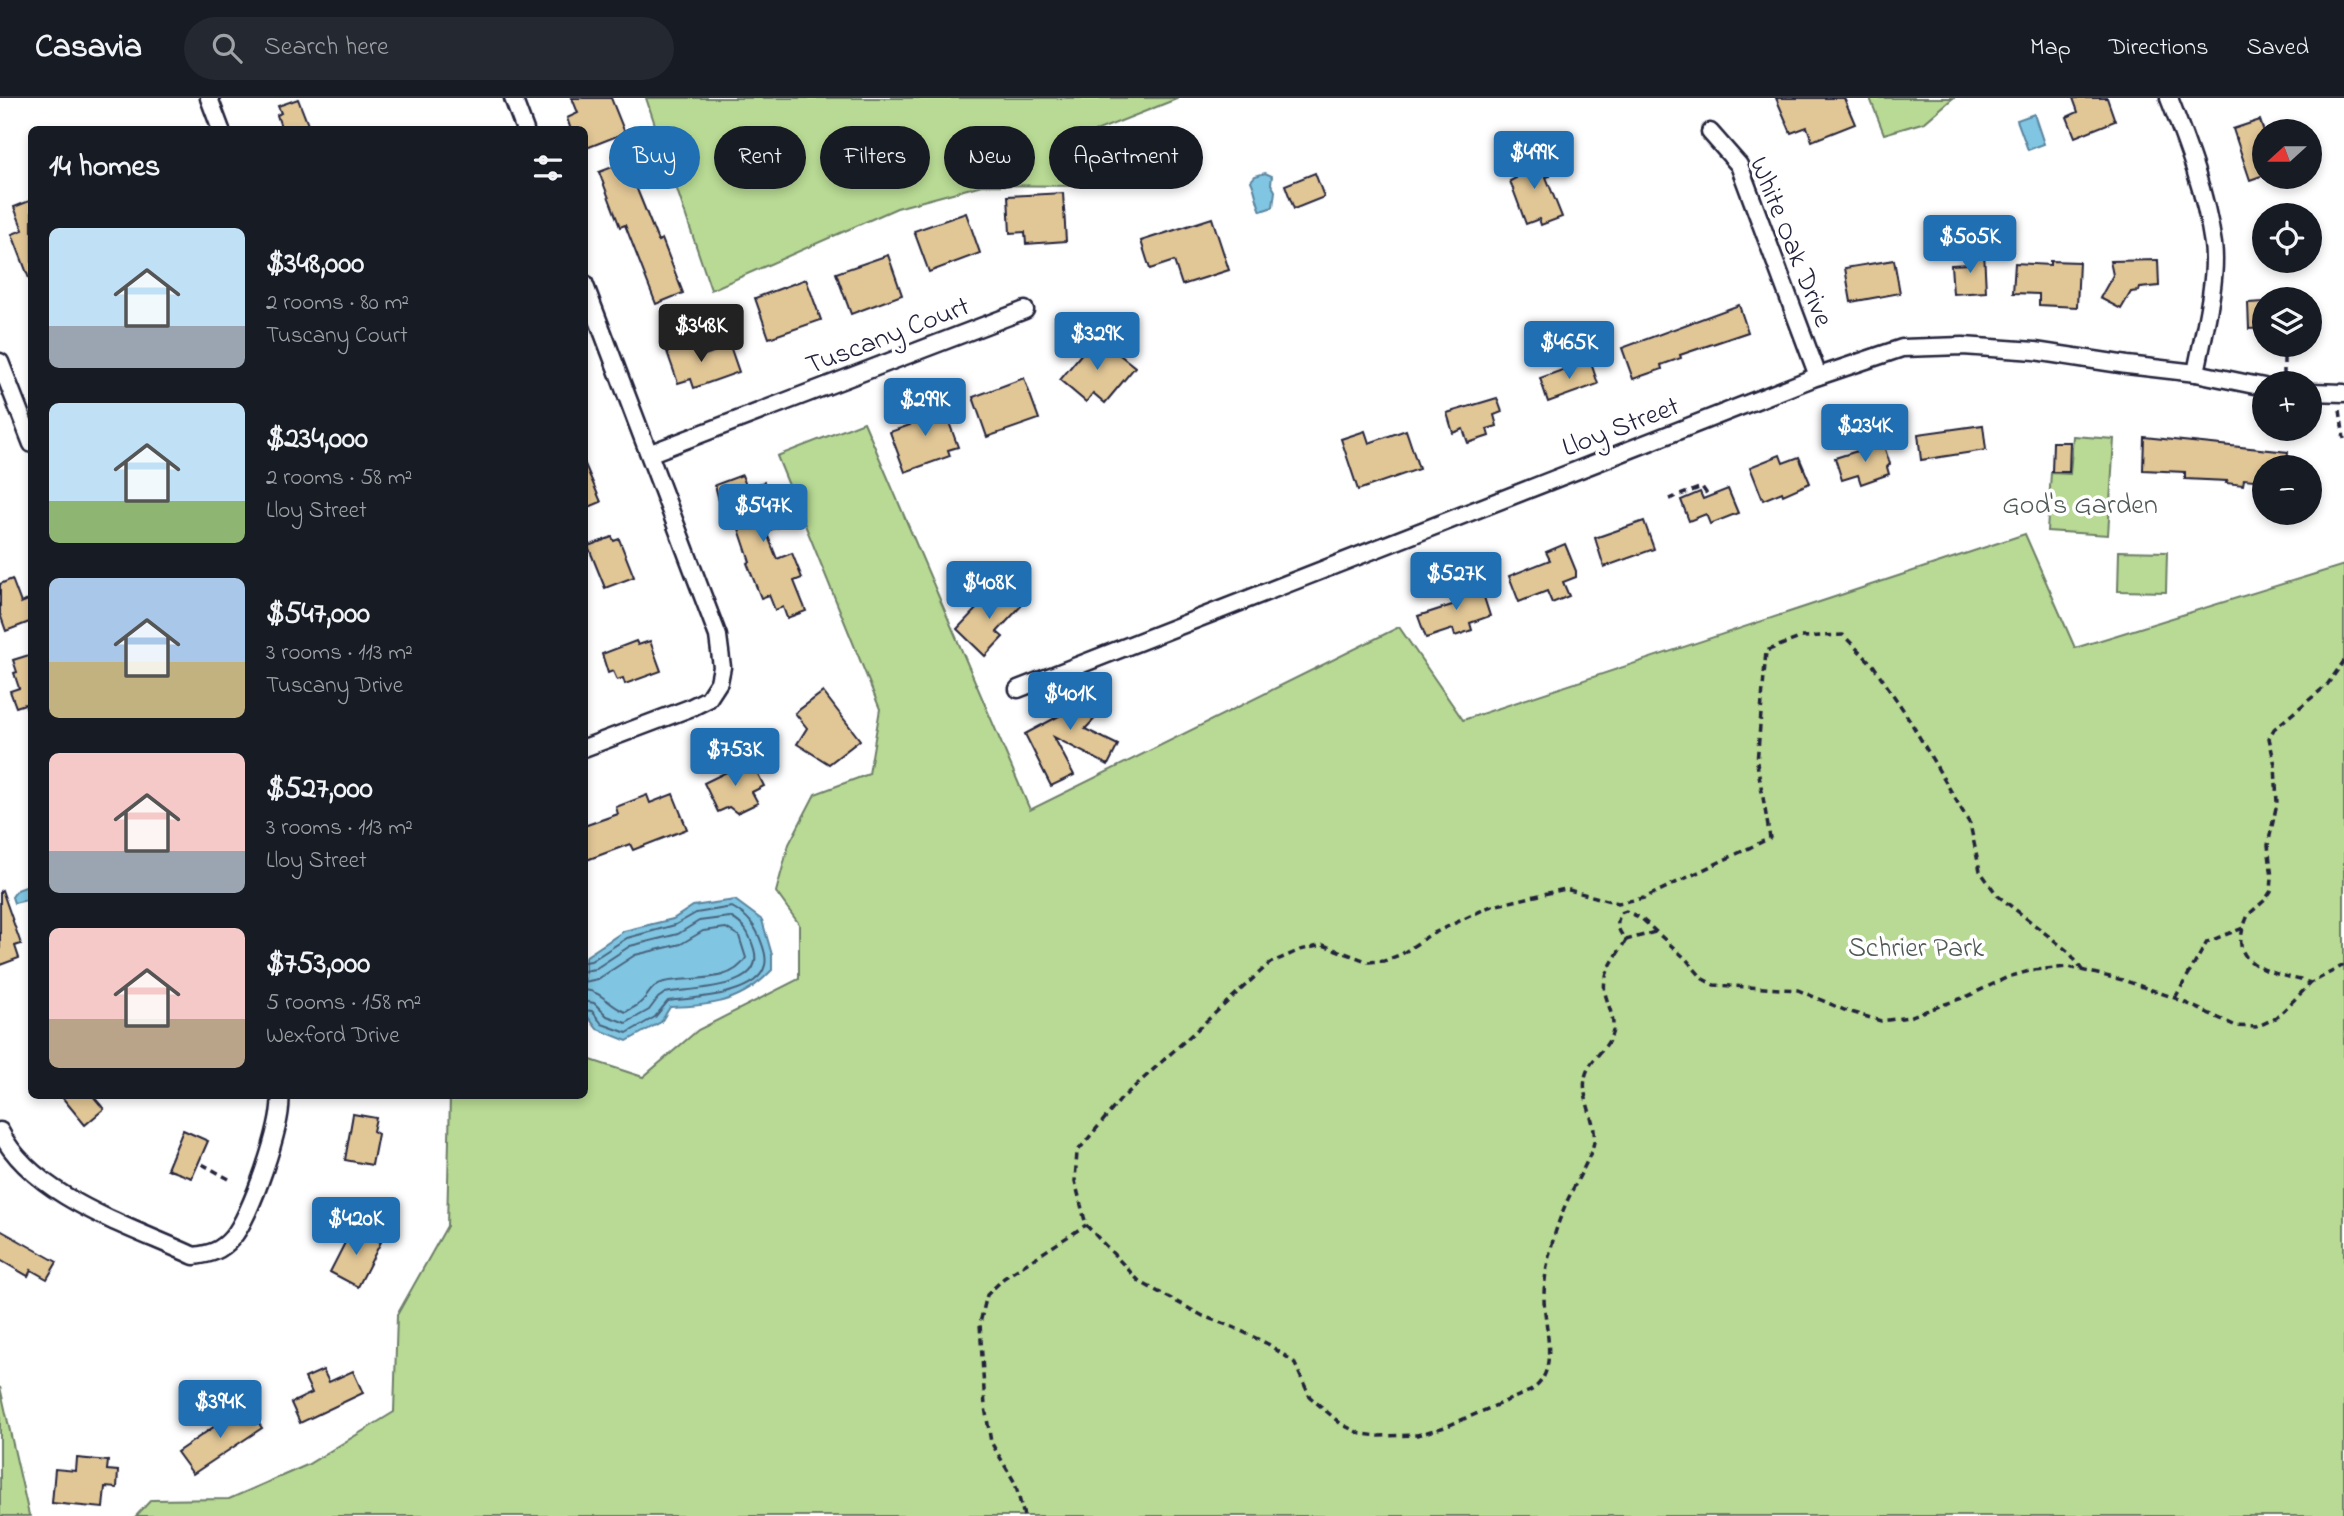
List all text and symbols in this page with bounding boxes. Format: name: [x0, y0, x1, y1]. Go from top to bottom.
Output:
search box: [184, 17, 674, 80]
text: Casavia: [35, 24, 142, 72]
icon: search: [208, 29, 246, 67]
text: Search here: [264, 29, 389, 67]
text: Map: [2030, 31, 2071, 66]
text: Directions: [2109, 31, 2208, 66]
text: Saved: [2246, 31, 2309, 66]
north arrow: [2252, 119, 2322, 189]
map controls: [2252, 119, 2322, 525]
chip: Buy: [609, 126, 700, 189]
chip: Rent: [714, 126, 806, 189]
chip: Filters: [820, 126, 930, 189]
chip: New: [944, 126, 1035, 189]
chip: Apartment: [1049, 126, 1203, 189]
pin: $499K: [1485, 132, 1583, 191]
text: $499K: [1510, 137, 1558, 170]
text: 14 homes: [49, 146, 160, 190]
icon: filters: [529, 149, 567, 187]
street label: White Oak Drive: [1737, 151, 1843, 334]
button: locate: [2252, 203, 2322, 273]
pin: $505K: [1921, 216, 2019, 275]
text: $505K: [1939, 221, 2001, 254]
text: $348,000: [266, 243, 364, 287]
icon: home: [105, 256, 189, 340]
text: 2 rooms · 80 m²: [266, 287, 409, 320]
street label: Tuscany Court: [800, 287, 976, 387]
button: layers: [2252, 287, 2322, 357]
pin: $348K: [652, 304, 750, 364]
text: $348K: [675, 310, 727, 343]
pin: $329K: [1048, 313, 1146, 372]
text: $329K: [1071, 318, 1123, 351]
text: Tuscany Court: [266, 320, 408, 353]
pin: $465K: [1520, 322, 1618, 381]
text: $465K: [1540, 327, 1598, 360]
button: +: [2252, 371, 2322, 441]
pin: $299K: [876, 378, 974, 438]
text: $299K: [900, 384, 950, 417]
street label: Lloy Street: [1557, 387, 1686, 469]
pin: $234K: [1816, 404, 1914, 464]
text: $234K: [1837, 410, 1893, 443]
text: $234,000: [266, 418, 368, 462]
icon: home: [105, 431, 189, 515]
button: −: [2252, 455, 2322, 525]
text: 2 rooms · 58 m²: [266, 462, 412, 495]
pin: $547K: [714, 484, 812, 544]
park label: God's Garden: [2002, 486, 2158, 527]
text: $547K: [734, 490, 792, 523]
text: Lloy Street: [266, 495, 367, 528]
pin: $527K: [1407, 552, 1505, 612]
text: $527K: [1426, 558, 1486, 591]
pin: $408K: [940, 561, 1038, 621]
text: $408K: [962, 567, 1016, 600]
text: $547,000: [266, 593, 370, 637]
icon: home: [105, 606, 189, 690]
text: 3 rooms · 113 m²: [266, 637, 413, 670]
text: Tuscany Drive: [266, 670, 403, 703]
pin: $401K: [1021, 672, 1119, 732]
text: $401K: [1044, 678, 1096, 711]
pin: $753K: [686, 728, 784, 788]
text: $753K: [706, 734, 764, 767]
text: $527,000: [266, 768, 373, 812]
icon: home: [105, 781, 189, 865]
text: 3 rooms · 113 m²: [266, 812, 413, 845]
text: Lloy Street: [266, 845, 367, 878]
park label: Schrier Park: [1848, 929, 1985, 970]
text: $753,000: [266, 943, 370, 987]
icon: home: [105, 956, 189, 1040]
text: 5 rooms · 158 m²: [266, 987, 421, 1020]
text: Wexford Drive: [266, 1020, 400, 1053]
pin: $420K: [307, 1198, 405, 1257]
text: $420K: [328, 1203, 384, 1236]
pin: $394K: [171, 1380, 269, 1440]
text: $394K: [195, 1386, 245, 1419]

